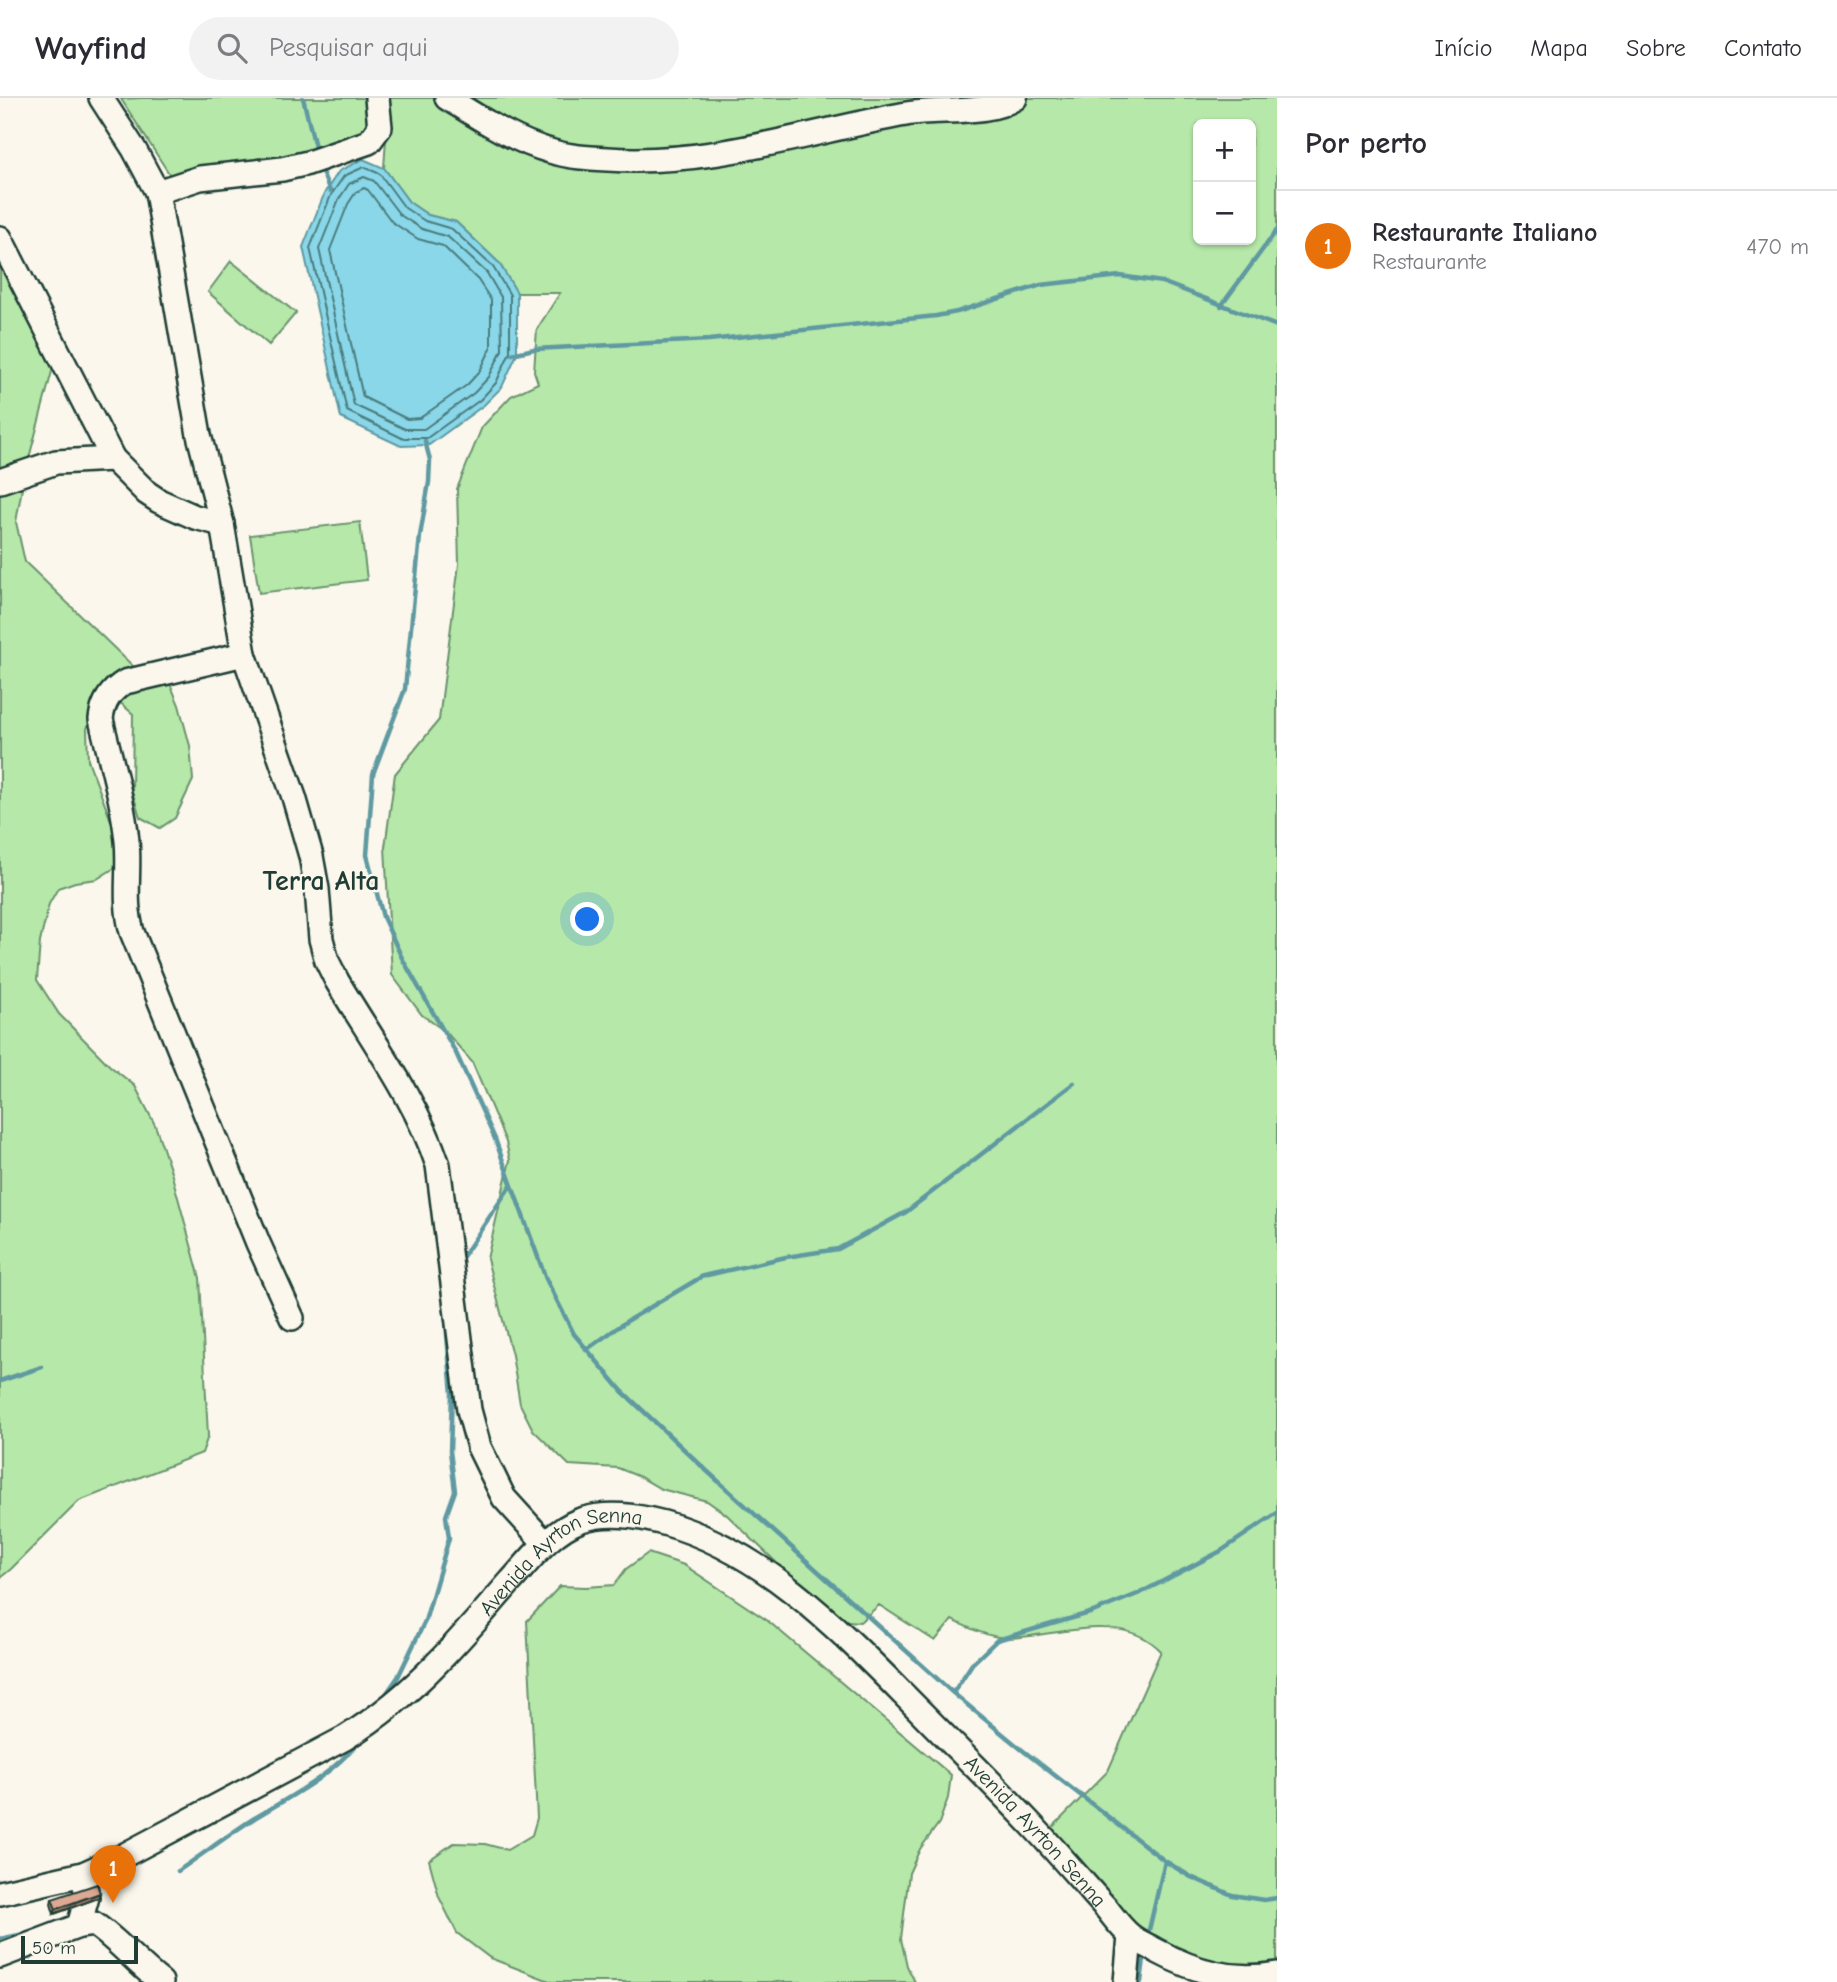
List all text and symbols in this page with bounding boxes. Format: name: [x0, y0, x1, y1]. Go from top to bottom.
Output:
search box: [189, 17, 679, 80]
text: Wayfind: [35, 29, 147, 67]
icon: search: [213, 29, 251, 67]
text: Pesquisar aqui: [269, 33, 428, 63]
text: Início: [1434, 34, 1492, 62]
text: Mapa: [1530, 34, 1588, 62]
text: Sobre: [1626, 34, 1686, 62]
text: Contato: [1724, 34, 1802, 62]
map controls: [1193, 119, 1256, 245]
button: +: [1193, 119, 1256, 182]
text: Por perto: [1305, 126, 1427, 161]
button: −: [1193, 182, 1256, 245]
text: Restaurante Italiano: [1372, 218, 1597, 248]
text: 1: [1323, 233, 1333, 260]
text: 470 m: [1746, 233, 1809, 260]
text: Restaurante: [1372, 248, 1487, 275]
district label: Terra Alta: [263, 865, 379, 897]
your location: [570, 902, 604, 936]
street label: Avenida Ayrton Senna: [474, 1503, 644, 1620]
street label: Avenida Ayrton Senna: [959, 1751, 1111, 1912]
pin: 1: [90, 1845, 136, 1903]
scale bar: [21, 1933, 138, 1965]
text: 50 m: [32, 1937, 76, 1959]

